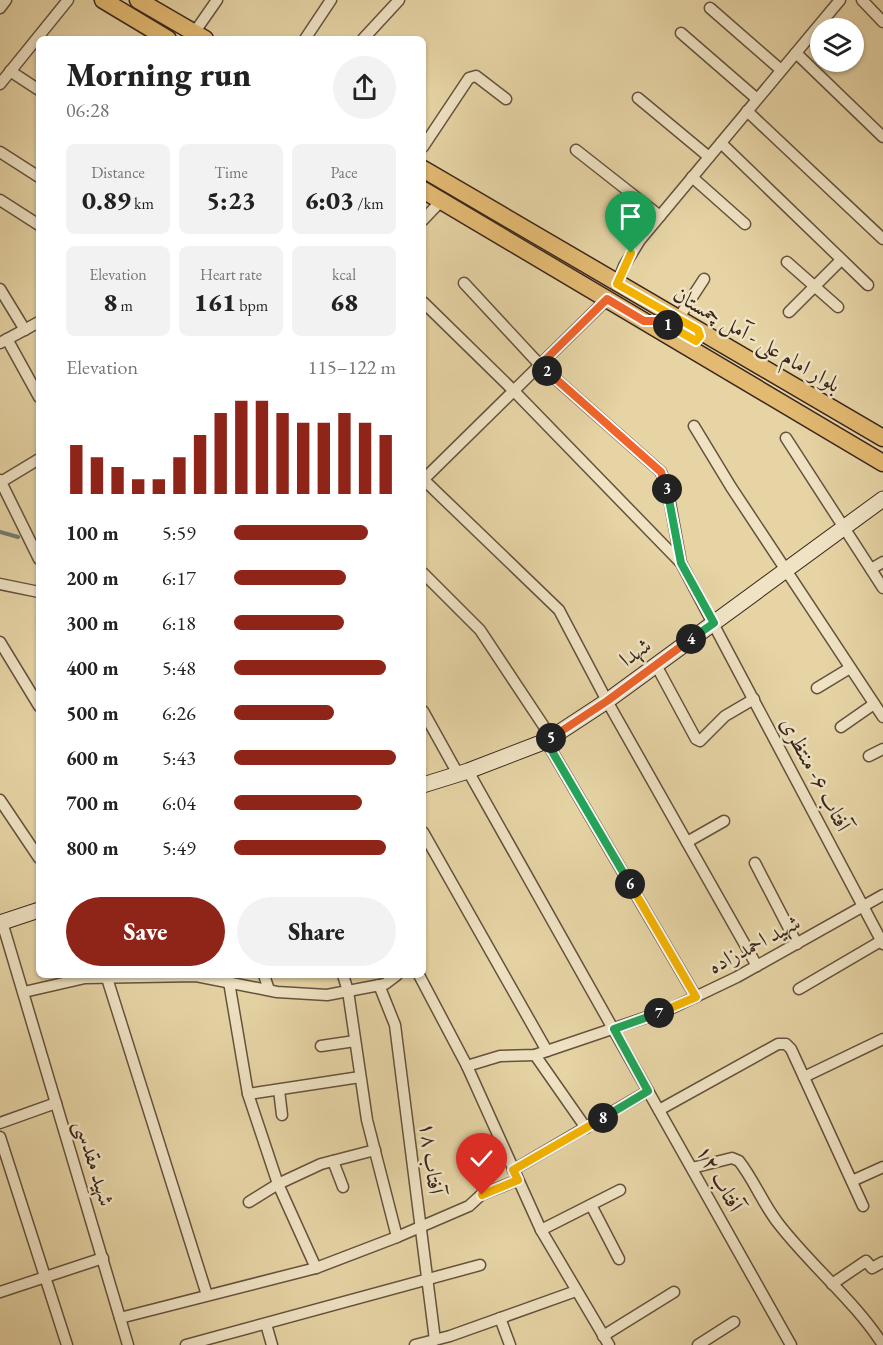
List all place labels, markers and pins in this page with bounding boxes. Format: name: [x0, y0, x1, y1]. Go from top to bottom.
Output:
pin: [605, 191, 656, 253]
pin: 1: [653, 310, 683, 340]
pin: 2: [532, 356, 562, 386]
pin: 3: [652, 474, 682, 504]
pin: 4: [676, 624, 706, 654]
pin: 5: [536, 723, 566, 753]
pin: 6: [615, 869, 645, 899]
pin: 7: [644, 998, 674, 1028]
pin: 8: [588, 1103, 618, 1133]
pin: [456, 1133, 507, 1195]

